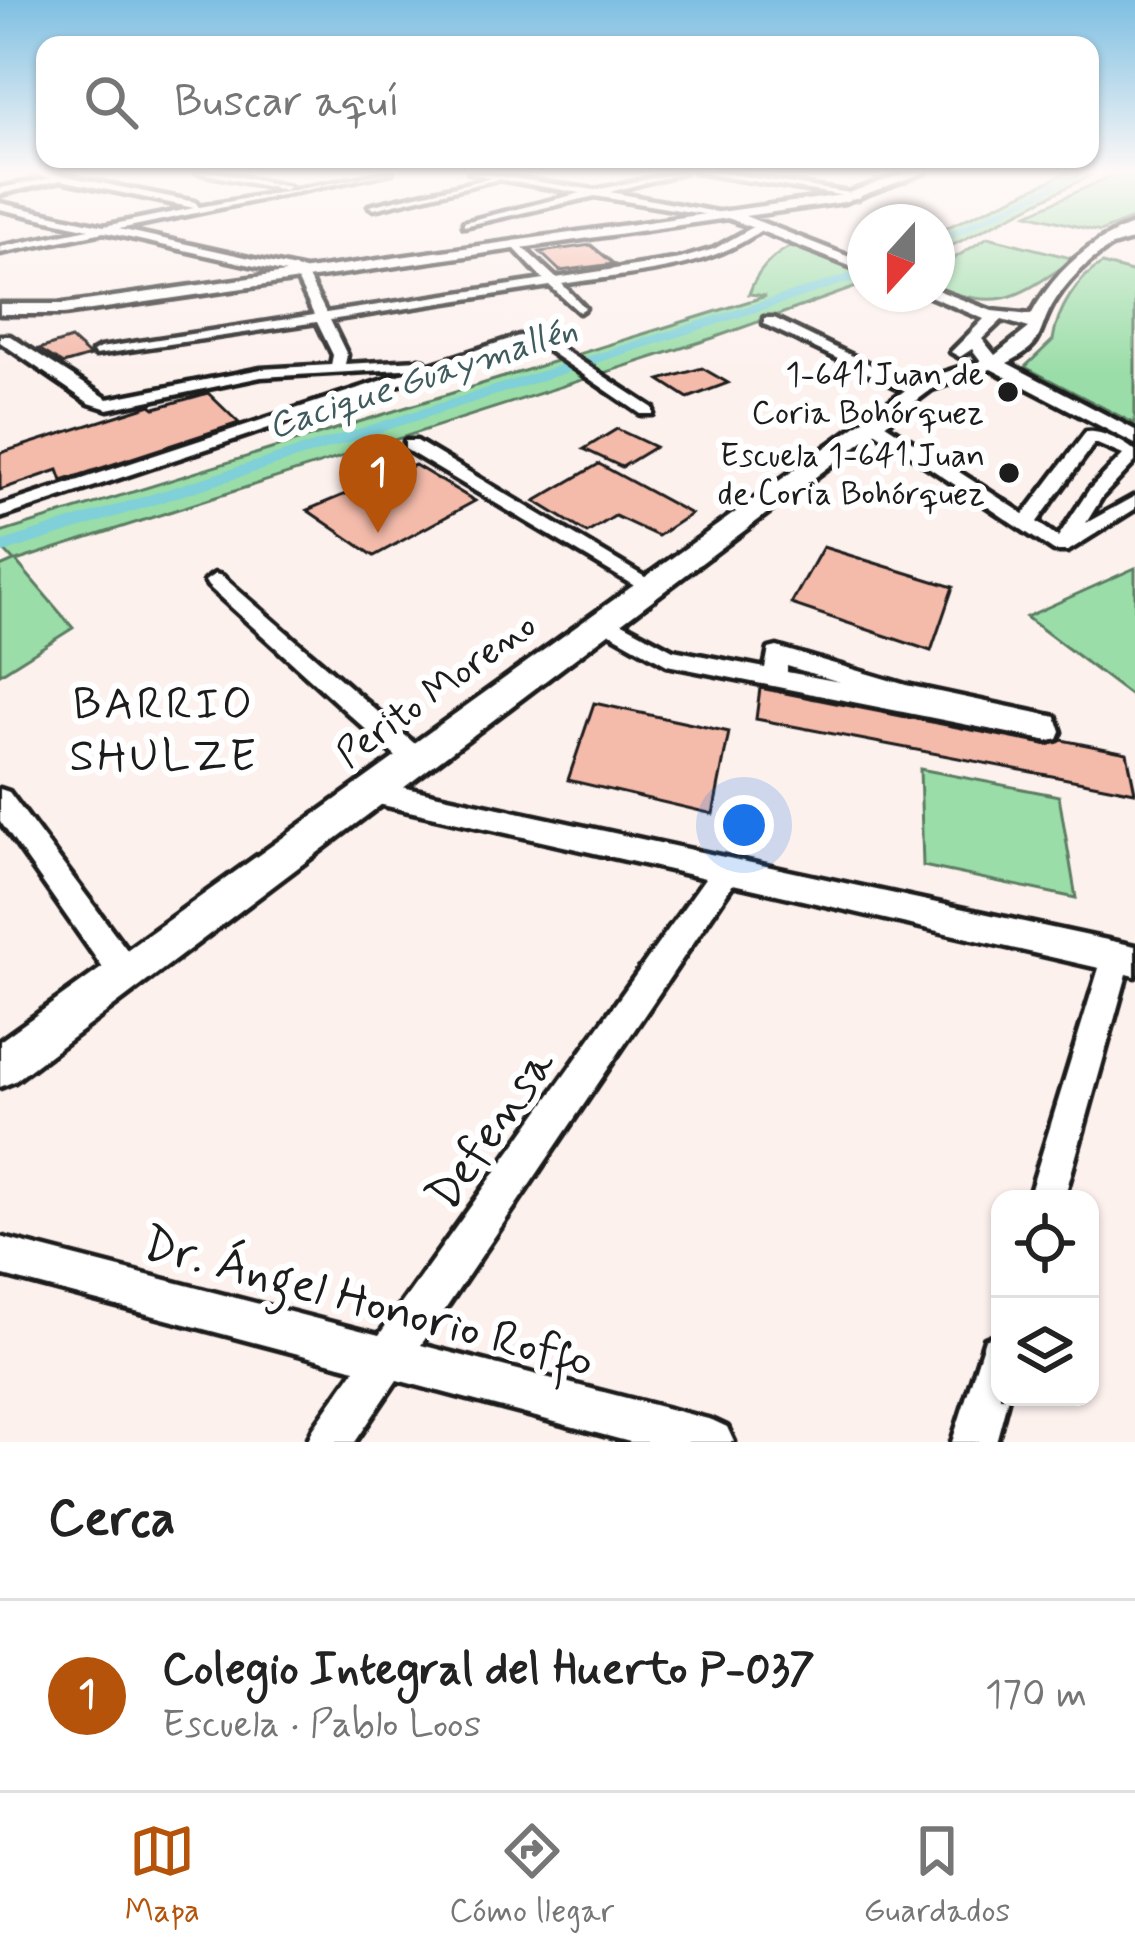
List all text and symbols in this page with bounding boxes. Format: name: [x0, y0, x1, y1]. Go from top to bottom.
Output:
search box: [36, 36, 1099, 168]
icon: search: [78, 69, 144, 135]
text: Buscar aquí: [174, 73, 400, 132]
north arrow: [847, 204, 955, 312]
water label: Cacique Guaymallén: [263, 307, 584, 451]
place label: 1-641 Juan de Coria Bohórquez: [751, 354, 984, 436]
marker: 1-641 Juan de Coria Bohórquez: [995, 379, 1021, 405]
pin: 1: [339, 434, 417, 533]
place label: Escuela 1-641 Juan de Coria Bohórquez: [718, 435, 985, 517]
marker: Escuela 1-641 Juan de Coria Bohórquez: [996, 460, 1022, 486]
street label: Perito Moreno: [327, 601, 547, 781]
district label: BARRIO SHULZE: [69, 676, 259, 787]
your location: [714, 795, 774, 855]
street label: Defensa: [413, 1036, 571, 1224]
map controls: [991, 1190, 1099, 1406]
button: locate: [991, 1190, 1099, 1298]
street label: Dr. Ángel Honorio Roffo: [135, 1213, 600, 1399]
button: layers: [991, 1298, 1099, 1406]
text: Cerca: [48, 1487, 176, 1553]
text: Colegio Integral del Huerto P-037: [162, 1641, 815, 1700]
text: 1: [78, 1670, 96, 1721]
text: 170 m: [985, 1670, 1087, 1721]
text: Escuela · Pablo Loos: [162, 1700, 481, 1751]
tab: Mapa: [125, 1818, 200, 1934]
tab: Cómo llegar: [449, 1818, 614, 1934]
tab: Guardados: [864, 1818, 1010, 1934]

